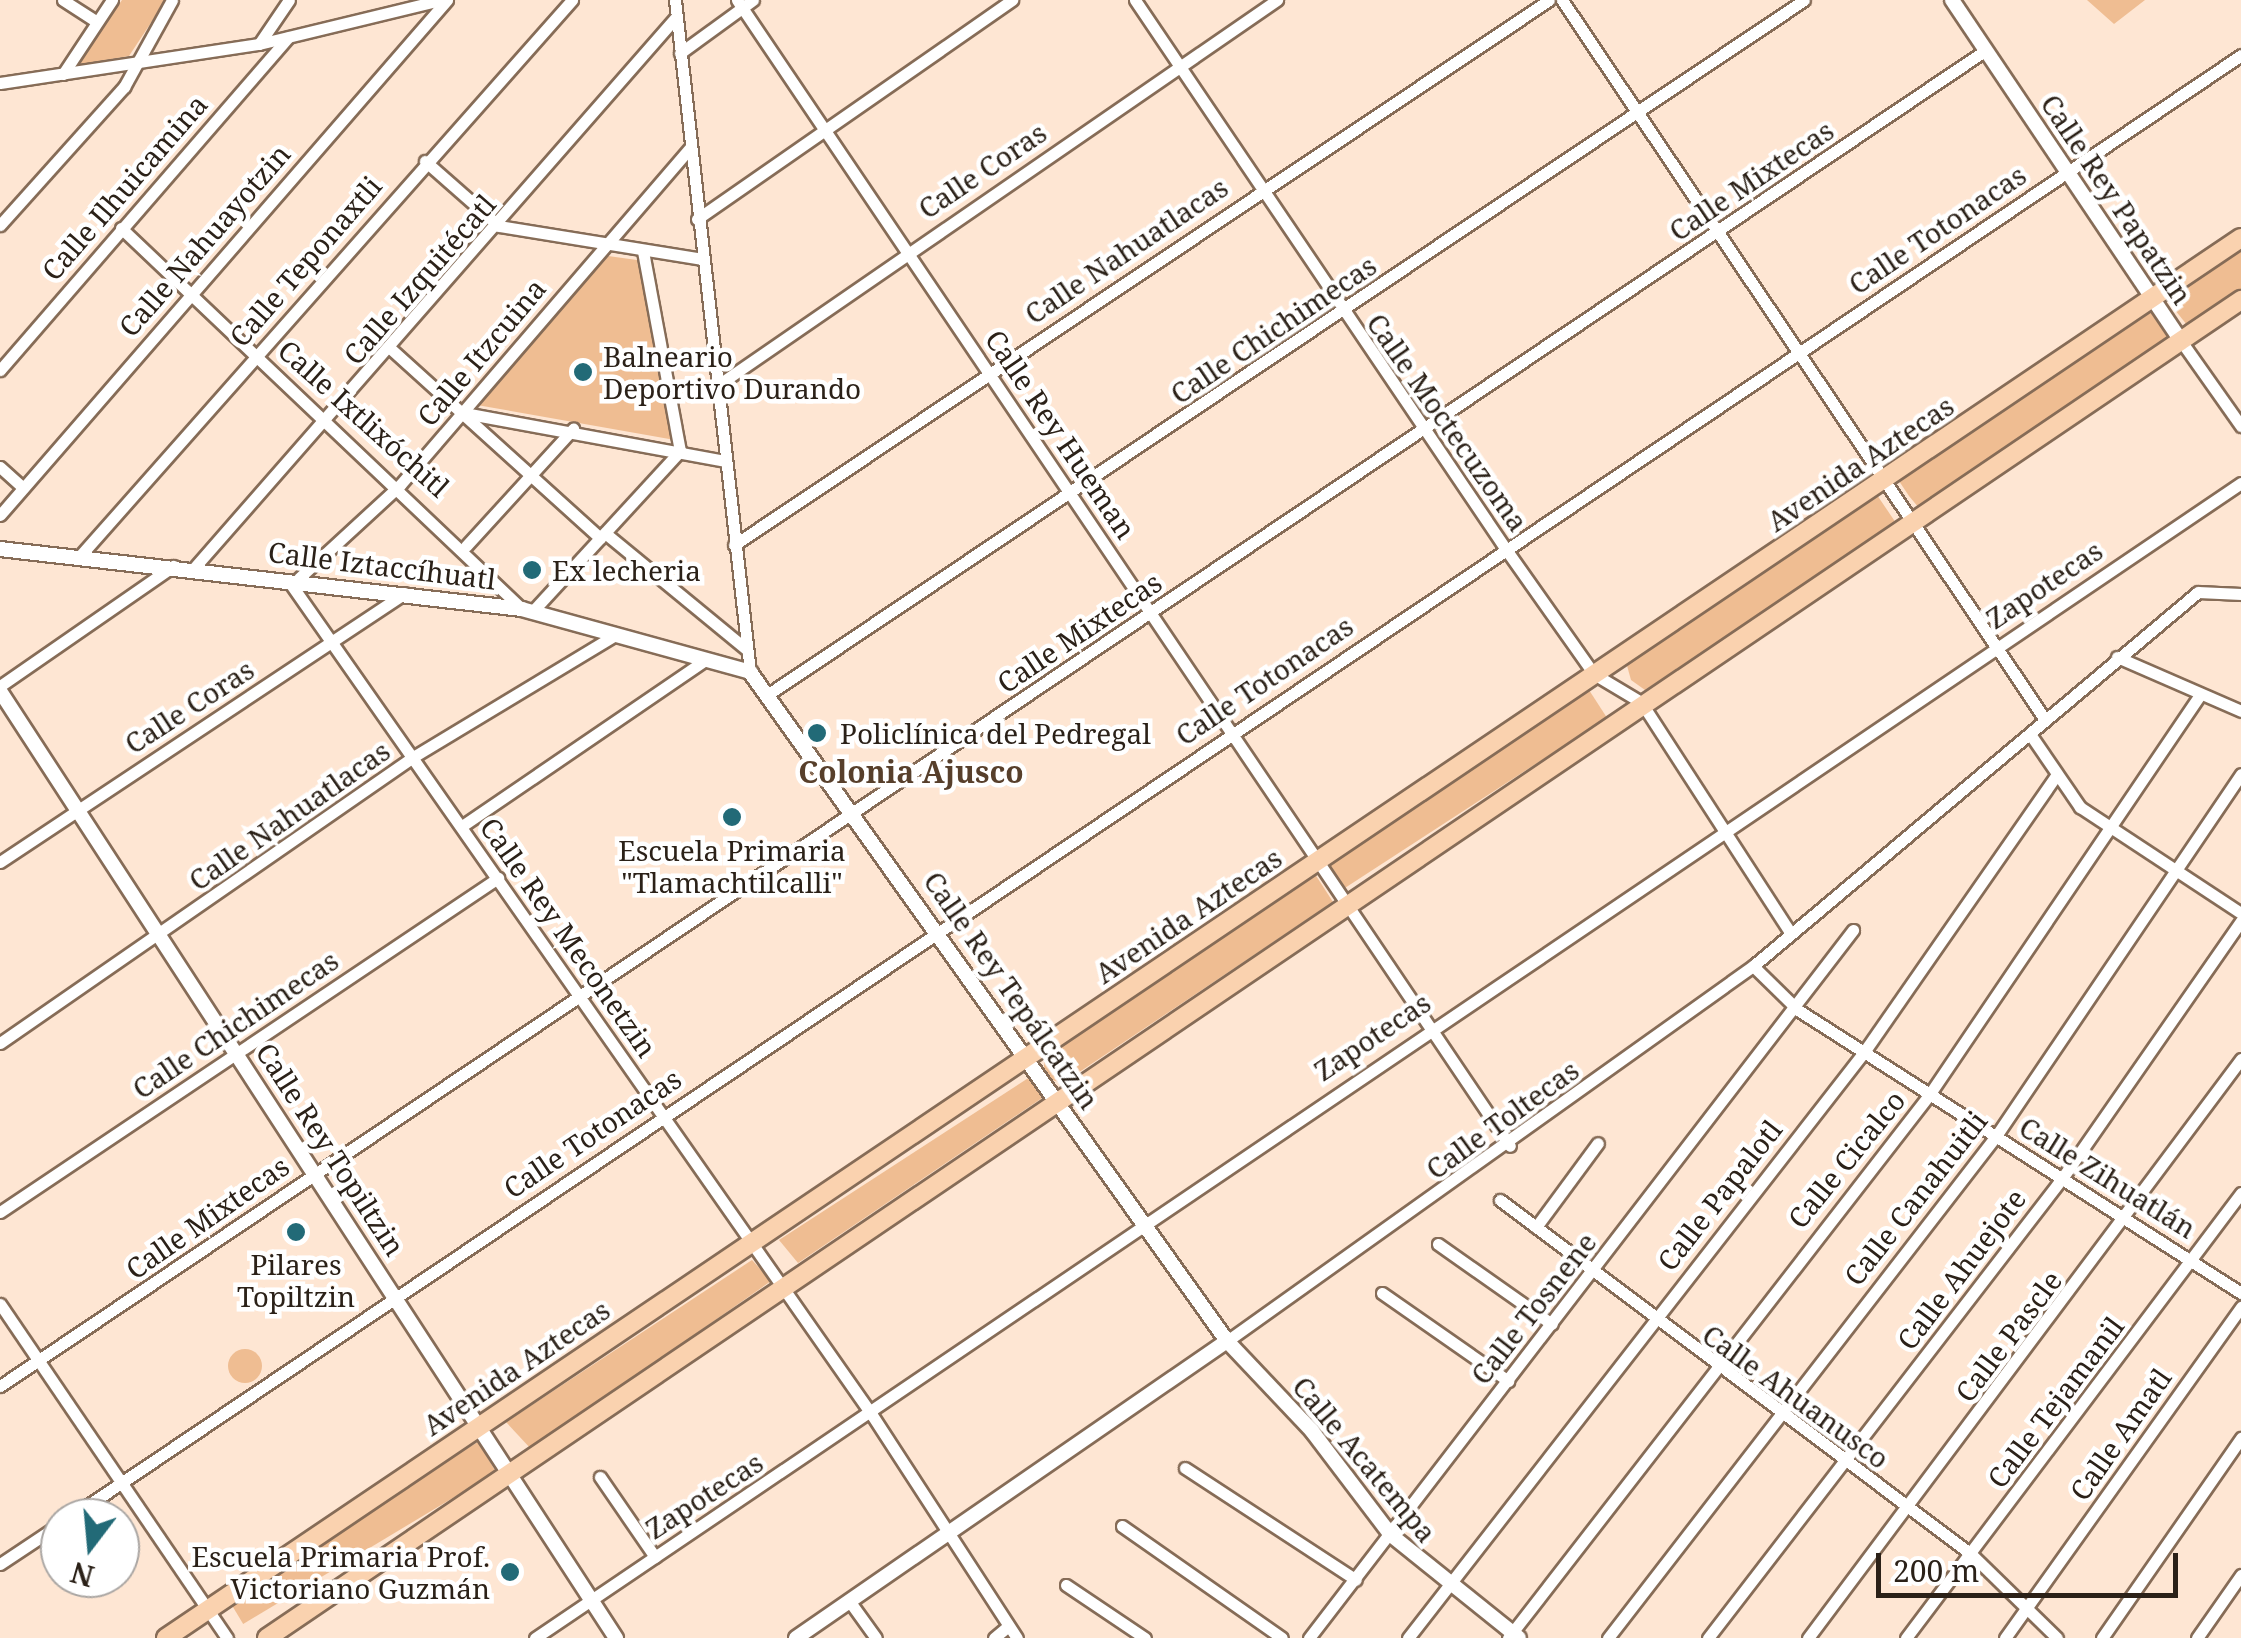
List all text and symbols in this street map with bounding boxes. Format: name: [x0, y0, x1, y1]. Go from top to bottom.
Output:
street label: Calle Ilhuicamina: [34, 87, 214, 287]
street label: Calle Rey Papatzin: [2034, 88, 2200, 310]
street label: Calle Mixtecas: [1662, 113, 1840, 247]
street label: Calle Coras: [912, 115, 1052, 225]
street label: Calle Nahuayotzin: [111, 137, 297, 343]
street label: Calle Totonacas: [1842, 157, 2032, 301]
street label: Calle Teponaxtli: [222, 169, 388, 353]
street label: Calle Nahuatlacas: [1018, 170, 1234, 330]
street label: Calle Izquitécatl: [336, 187, 502, 371]
street label: Calle Chichimecas: [1164, 248, 1382, 410]
street label: Calle Itzcuina: [410, 272, 552, 432]
street label: Calle Moctecuzoma: [1360, 307, 1536, 537]
street label: Calle Rey Hueman: [979, 323, 1143, 545]
street label: Calle Ixtlixóchitl: [272, 333, 456, 503]
place label: Balneario Deportivo Durando: [603, 339, 861, 405]
marker: Balneario Deportivo Durando: [572, 361, 594, 383]
street label: Avenida Aztecas: [1760, 388, 1960, 538]
street label: Zapotecas: [1980, 533, 2108, 635]
street label: Calle Iztaccíhuatl: [266, 534, 498, 596]
place label: Ex lecheria: [552, 553, 701, 587]
marker: Ex lecheria: [521, 559, 543, 581]
street label: Calle Mixtecas: [990, 565, 1168, 699]
street label: Calle Totonacas: [1169, 608, 1359, 752]
street label: Calle Coras: [118, 652, 260, 760]
place label: Policlínica del Pedregal: [840, 716, 1151, 750]
marker: Policlínica del Pedregal: [804, 720, 830, 746]
street label: Calle Nahuatlacas: [182, 733, 396, 897]
district label: Colonia Ajusco: [798, 754, 1024, 790]
marker: Escuela Primaria "Tlamachtilcalli": [721, 806, 743, 828]
street label: Calle Rey Meconetzin: [474, 811, 664, 1063]
place label: Escuela Primaria "Tlamachtilcalli": [618, 833, 846, 899]
street label: Avenida Aztecas: [1088, 840, 1288, 990]
street label: Calle Rey Tepálcatzin: [917, 865, 1107, 1115]
street label: Calle Chichimecas: [126, 943, 344, 1105]
street label: Zapotecas: [1308, 985, 1436, 1087]
street label: Calle Rey Topiltzin: [250, 1036, 412, 1262]
street label: Calle Toltecas: [1419, 1052, 1585, 1186]
street label: Calle Totonacas: [497, 1061, 687, 1205]
street label: Calle Cicalco: [1780, 1084, 1912, 1234]
street label: Calle Canahuitli: [1837, 1104, 1993, 1292]
street label: Calle Zihuatlán: [2014, 1109, 2202, 1245]
street label: Calle Papalotl: [1650, 1113, 1788, 1277]
street label: Calle Mixtecas: [119, 1148, 295, 1286]
street label: Calle Ahuejote: [1890, 1182, 2032, 1356]
marker: Pilares Topiltzin: [285, 1221, 307, 1243]
street label: Calle Tosnene: [1463, 1225, 1603, 1391]
place label: Pilares Topiltzin: [237, 1247, 355, 1313]
street label: Calle Pascle: [1948, 1264, 2068, 1408]
street label: Avenida Aztecas: [416, 1292, 616, 1442]
street label: Calle Tejamanil: [1980, 1310, 2130, 1494]
street label: Calle Ahuanusco: [1696, 1317, 1896, 1475]
street label: Calle Amatl: [2062, 1362, 2178, 1506]
street label: Calle Acatempa: [1286, 1369, 1444, 1549]
street label: Zapotecas: [639, 1445, 769, 1545]
north arrow: [40, 1498, 140, 1598]
scale bar: [1881, 1533, 2184, 1595]
place label: Escuela Primaria Prof. Victoriano Guzmán: [192, 1539, 490, 1605]
text: 200 m: [1893, 1550, 1979, 1591]
text: N: [66, 1554, 98, 1596]
marker: Escuela Primaria Prof. Victoriano Guzmán: [499, 1561, 521, 1583]

